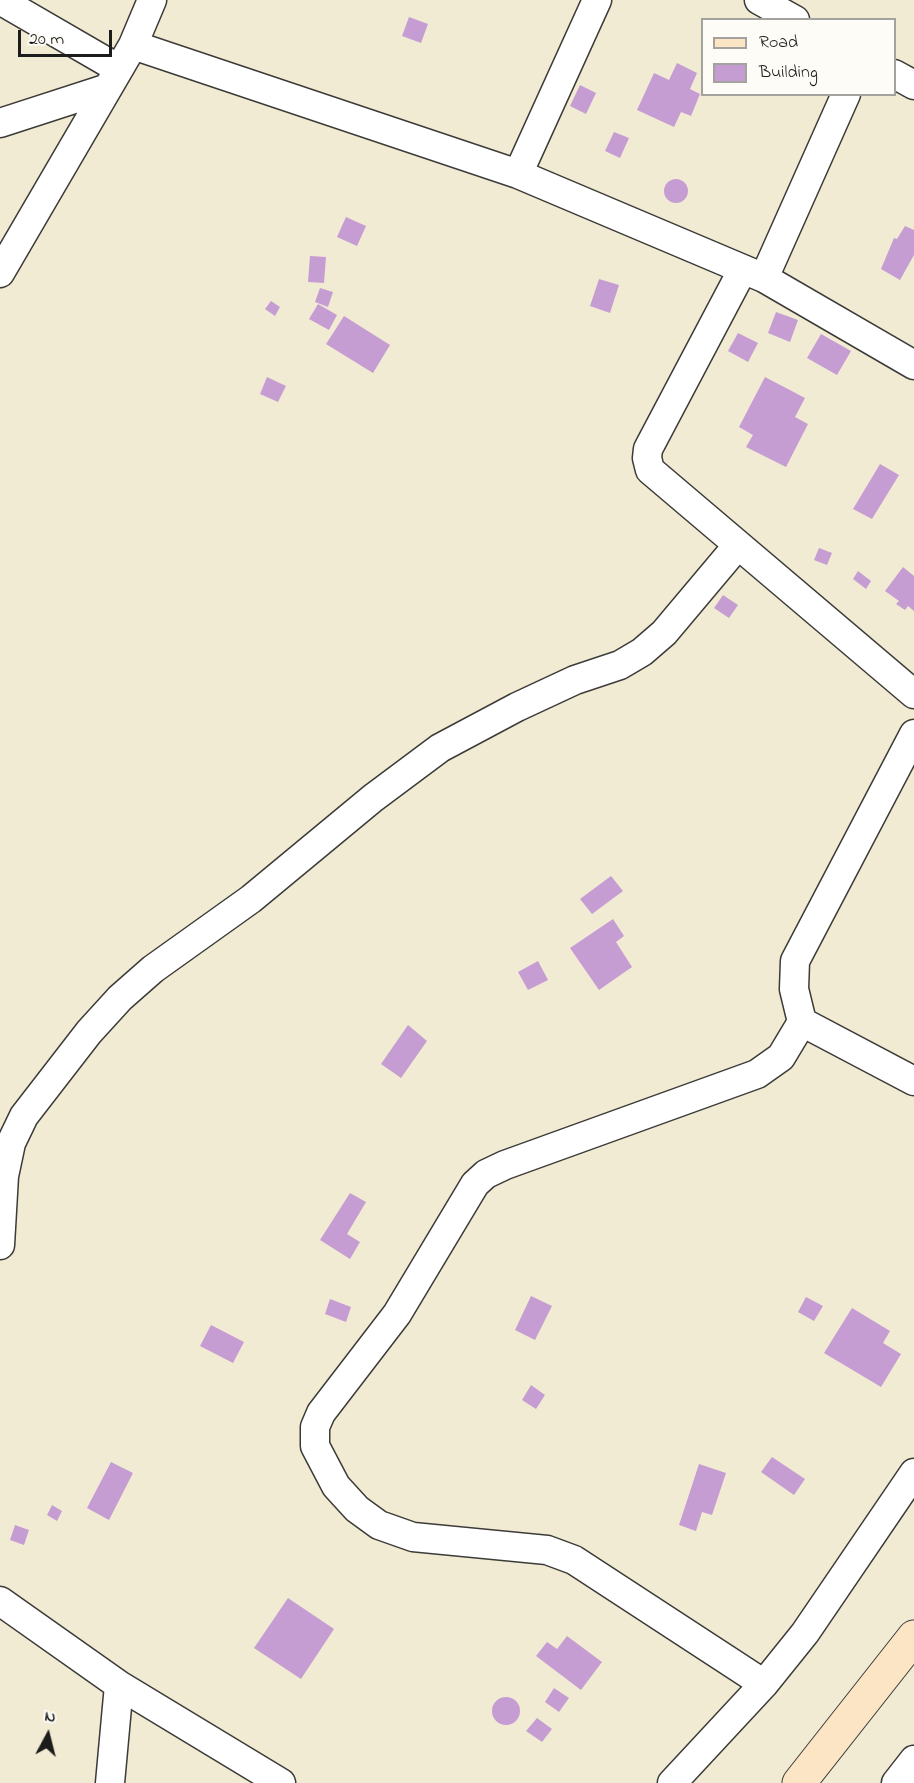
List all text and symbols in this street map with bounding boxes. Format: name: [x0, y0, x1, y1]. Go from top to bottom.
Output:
scale bar: [21, 18, 116, 56]
legend: [701, 18, 896, 96]
text: 20 m: [29, 27, 64, 53]
text: Road: [759, 30, 798, 56]
text: Building: [759, 60, 818, 86]
north arrow: [18, 1705, 78, 1765]
text: N: [43, 1705, 57, 1730]

